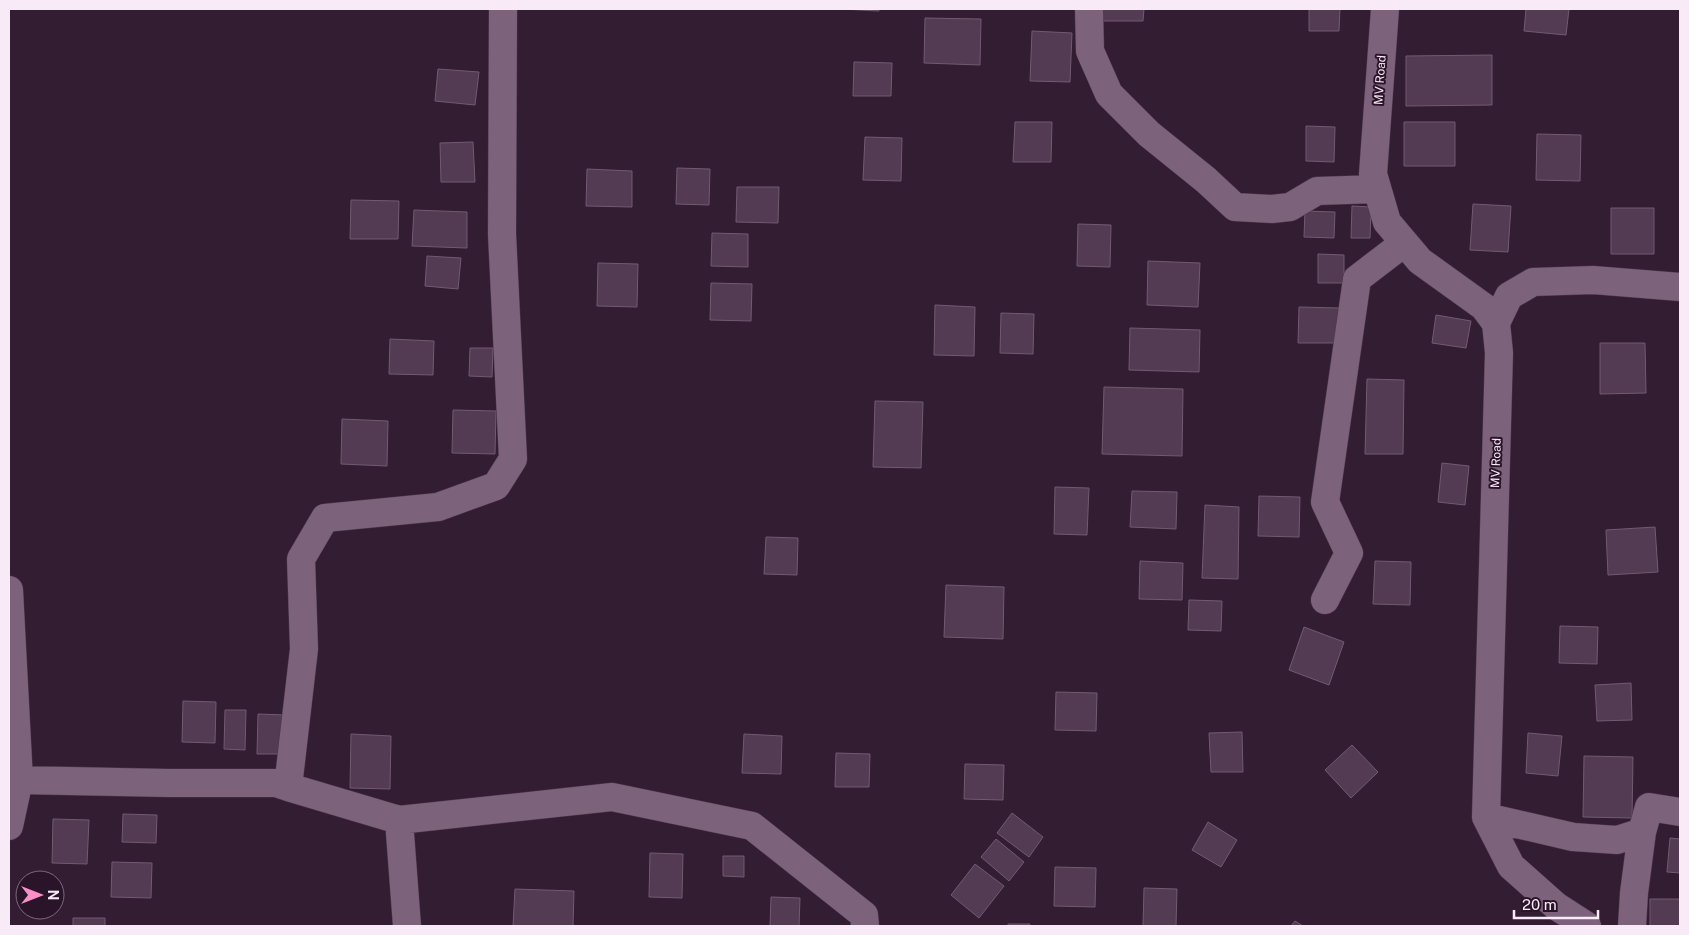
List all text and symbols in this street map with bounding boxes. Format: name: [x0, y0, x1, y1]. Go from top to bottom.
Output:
street label: MV Road: [1371, 55, 1389, 105]
street label: MV Road: [1488, 438, 1504, 488]
north arrow: [15, 870, 65, 920]
scale bar: [1514, 888, 1598, 920]
text: N: [45, 890, 61, 900]
text: 20 m: [1522, 896, 1557, 913]

